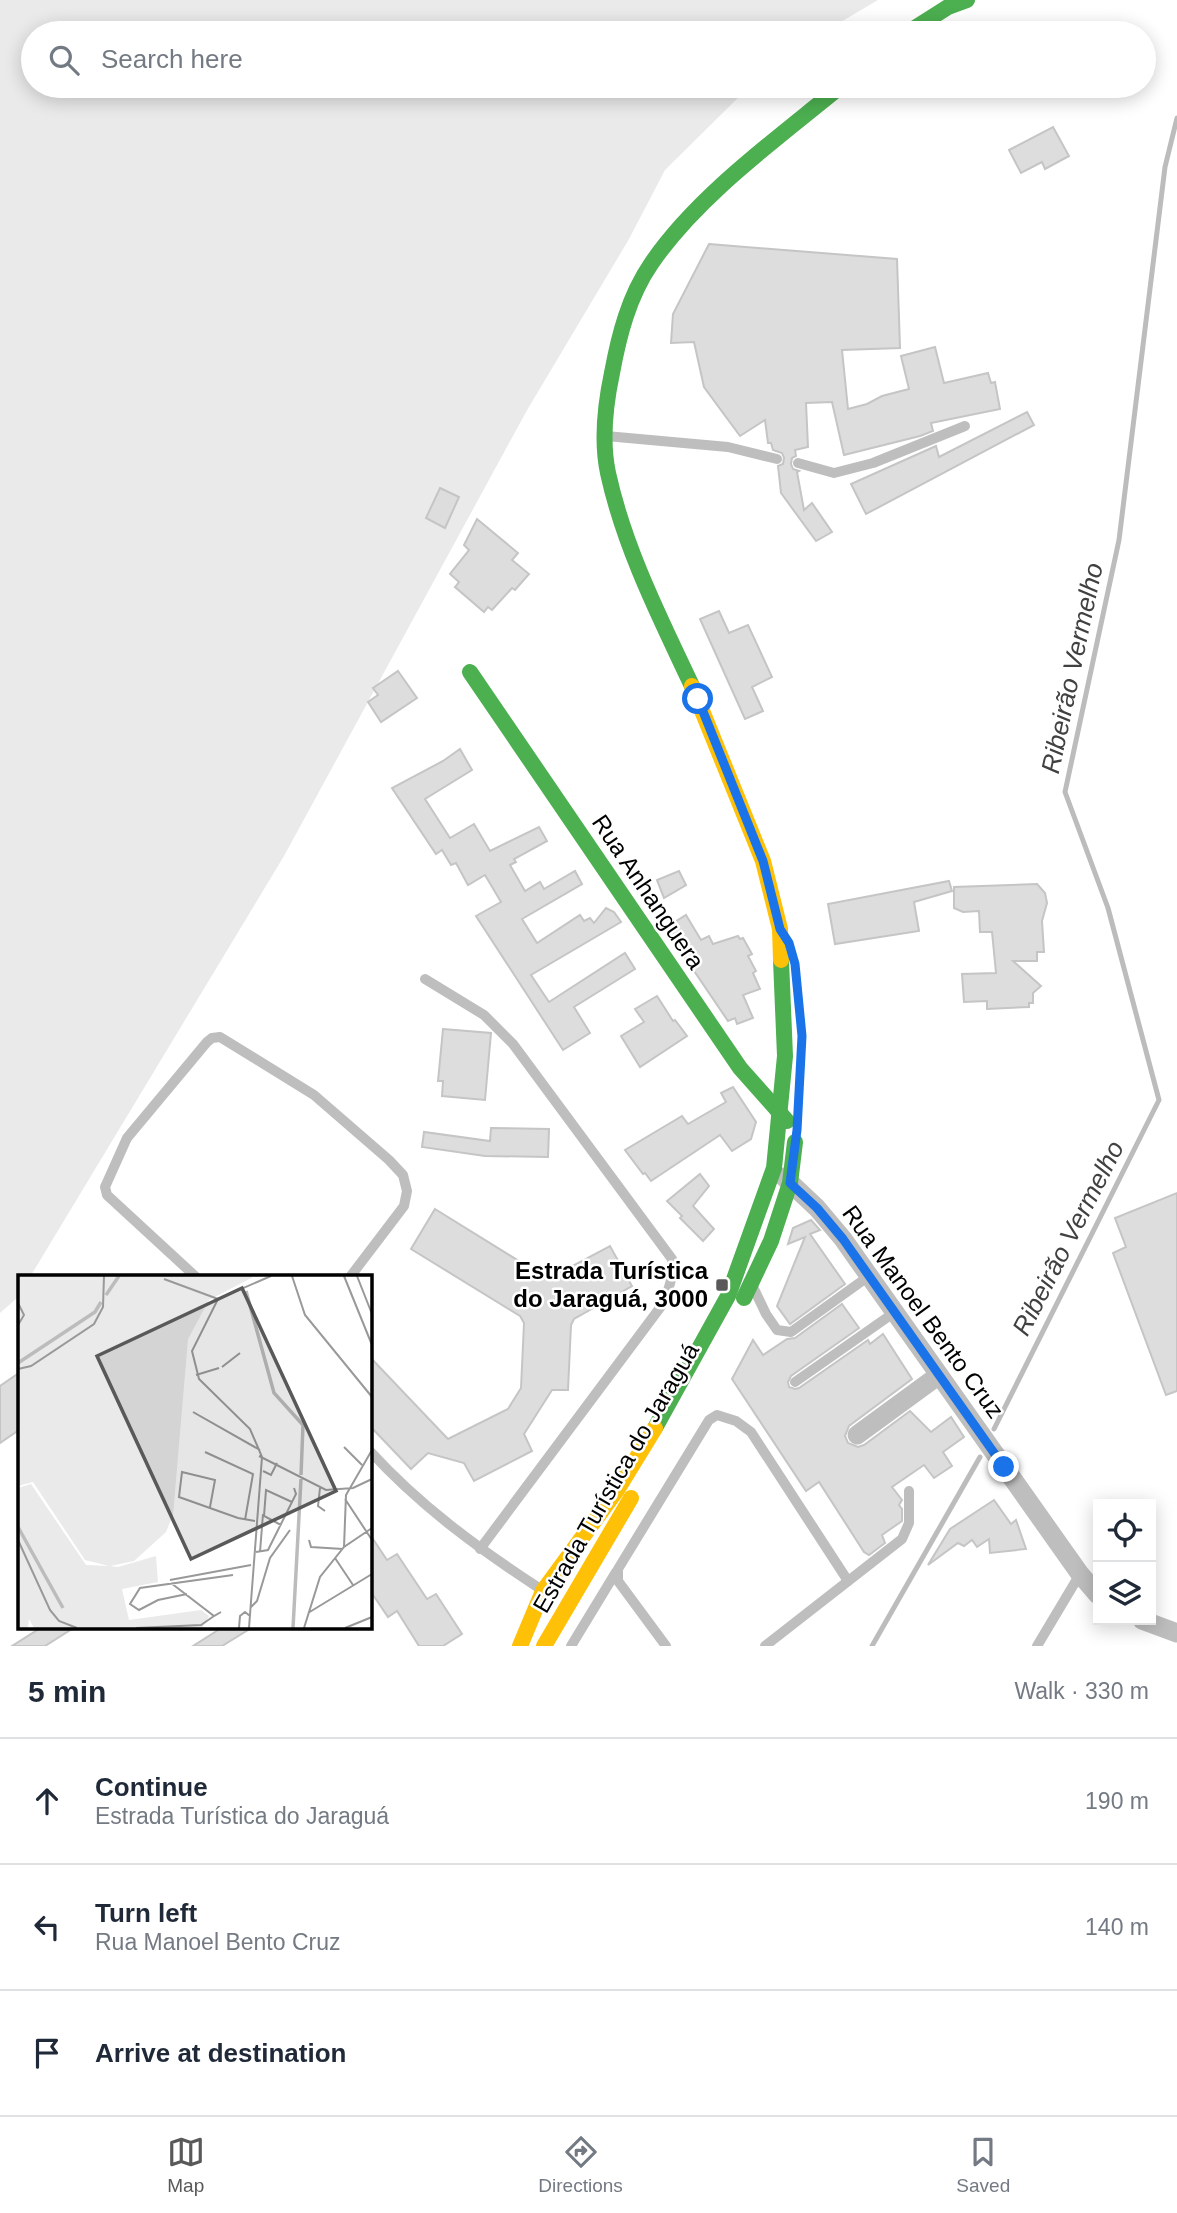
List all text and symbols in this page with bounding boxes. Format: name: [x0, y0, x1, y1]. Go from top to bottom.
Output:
search box: [21, 21, 1156, 98]
icon: search: [45, 41, 83, 79]
text: Search here: [101, 44, 243, 74]
water label: Ribeirão Vermelho: [1035, 560, 1109, 776]
route start: [682, 683, 713, 714]
street label: Rua Anhanguera: [587, 809, 710, 974]
water label: Ribeirão Vermelho: [1006, 1136, 1130, 1340]
street label: Rua Manoel Bento Cruz: [837, 1200, 1010, 1423]
place label: Estrada Turística do Jaraguá, 3000: [513, 1257, 709, 1312]
inset map: [18, 1275, 371, 1629]
marker: Estrada Turística do Jaraguá, 3000: [714, 1277, 730, 1293]
street label: Estrada Turística do Jaraguá: [527, 1338, 704, 1617]
route end: [988, 1451, 1019, 1482]
map controls: [1093, 1499, 1156, 1625]
button: locate: [1093, 1499, 1156, 1562]
button: layers: [1093, 1562, 1156, 1625]
text: 5 min: [28, 1675, 106, 1708]
text: Walk · 330 m: [1014, 1678, 1149, 1704]
text: Continue: [95, 1772, 208, 1802]
icon: ahead: [28, 1782, 66, 1820]
text: 190 m: [1085, 1788, 1149, 1814]
text: Estrada Turística do Jaraguá: [95, 1803, 389, 1829]
text: Turn left: [95, 1898, 197, 1928]
icon: left: [28, 1908, 66, 1946]
text: 140 m: [1085, 1914, 1149, 1940]
text: Rua Manoel Bento Cruz: [95, 1929, 340, 1955]
icon: arrive: [28, 2034, 66, 2072]
text: Arrive at destination: [95, 2038, 346, 2068]
tab: Map: [167, 2133, 205, 2197]
tab: Directions: [538, 2133, 623, 2197]
tab: Saved: [956, 2133, 1010, 2197]

